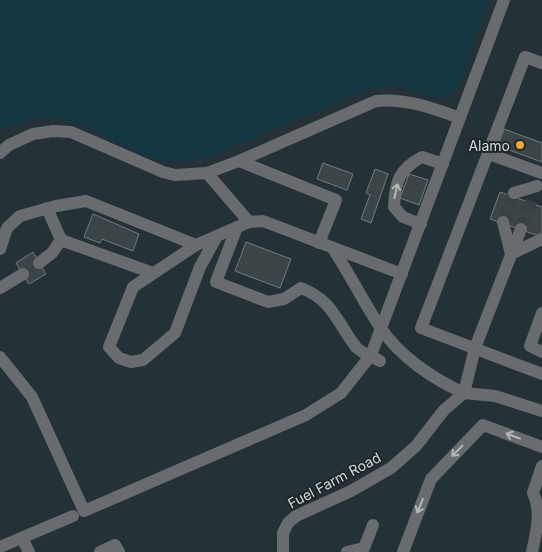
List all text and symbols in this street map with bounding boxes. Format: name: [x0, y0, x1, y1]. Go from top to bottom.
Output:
place label: Alamo: [468, 137, 510, 154]
marker: Alamo: [514, 139, 526, 151]
one-way arrow: [392, 183, 401, 199]
one-way arrow: [506, 431, 521, 440]
one-way arrow: [451, 445, 463, 458]
street label: Fuel Farm Road: [285, 448, 383, 512]
one-way arrow: [415, 498, 424, 513]

